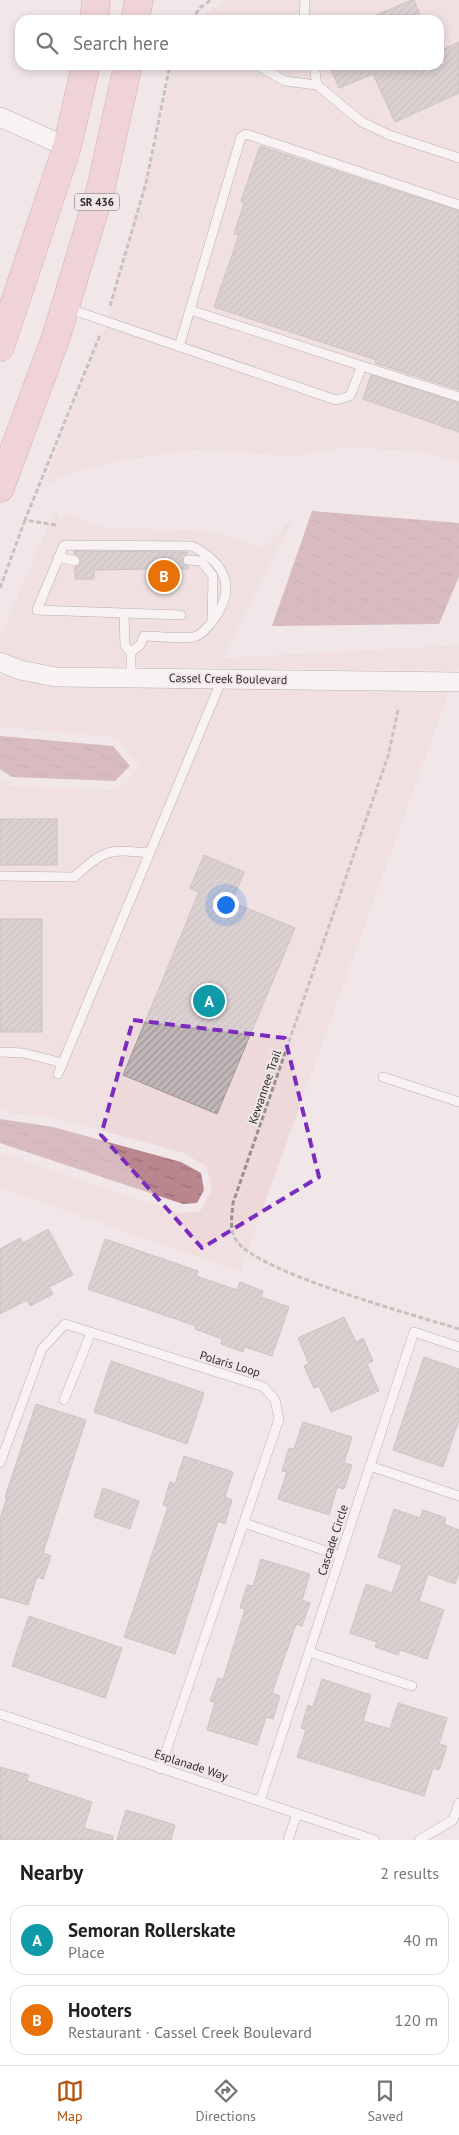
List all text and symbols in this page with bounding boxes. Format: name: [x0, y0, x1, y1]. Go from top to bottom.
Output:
search box: [15, 15, 444, 70]
icon: search: [33, 29, 61, 57]
text: Search here: [73, 31, 169, 55]
road number: SR 436: [74, 193, 120, 210]
pin: B: [148, 557, 180, 595]
street label: Cassel Creek Boulevard: [169, 670, 287, 687]
your location: [213, 892, 239, 918]
pin: A: [193, 982, 225, 1020]
street label: Kewannee Trail: [245, 1047, 284, 1126]
street label: Polaris Loop: [198, 1347, 262, 1380]
street label: Cascade Circle: [314, 1502, 351, 1577]
street label: Esplanade Way: [152, 1746, 230, 1784]
text: Nearby: [20, 1859, 83, 1886]
text: 2 results: [380, 1863, 439, 1883]
text: Semoran Rollerskate: [68, 1918, 236, 1942]
text: A: [32, 1930, 42, 1950]
text: 40 m: [403, 1930, 438, 1950]
text: Place: [68, 1942, 105, 1962]
text: Hooters: [68, 1998, 132, 2022]
text: B: [32, 2010, 42, 2030]
text: 120 m: [395, 2010, 438, 2030]
text: Restaurant · Cassel Creek Boulevard: [68, 2022, 312, 2042]
tab: Map: [56, 2077, 84, 2125]
tab: Directions: [195, 2077, 256, 2125]
tab: Saved: [368, 2077, 403, 2125]

